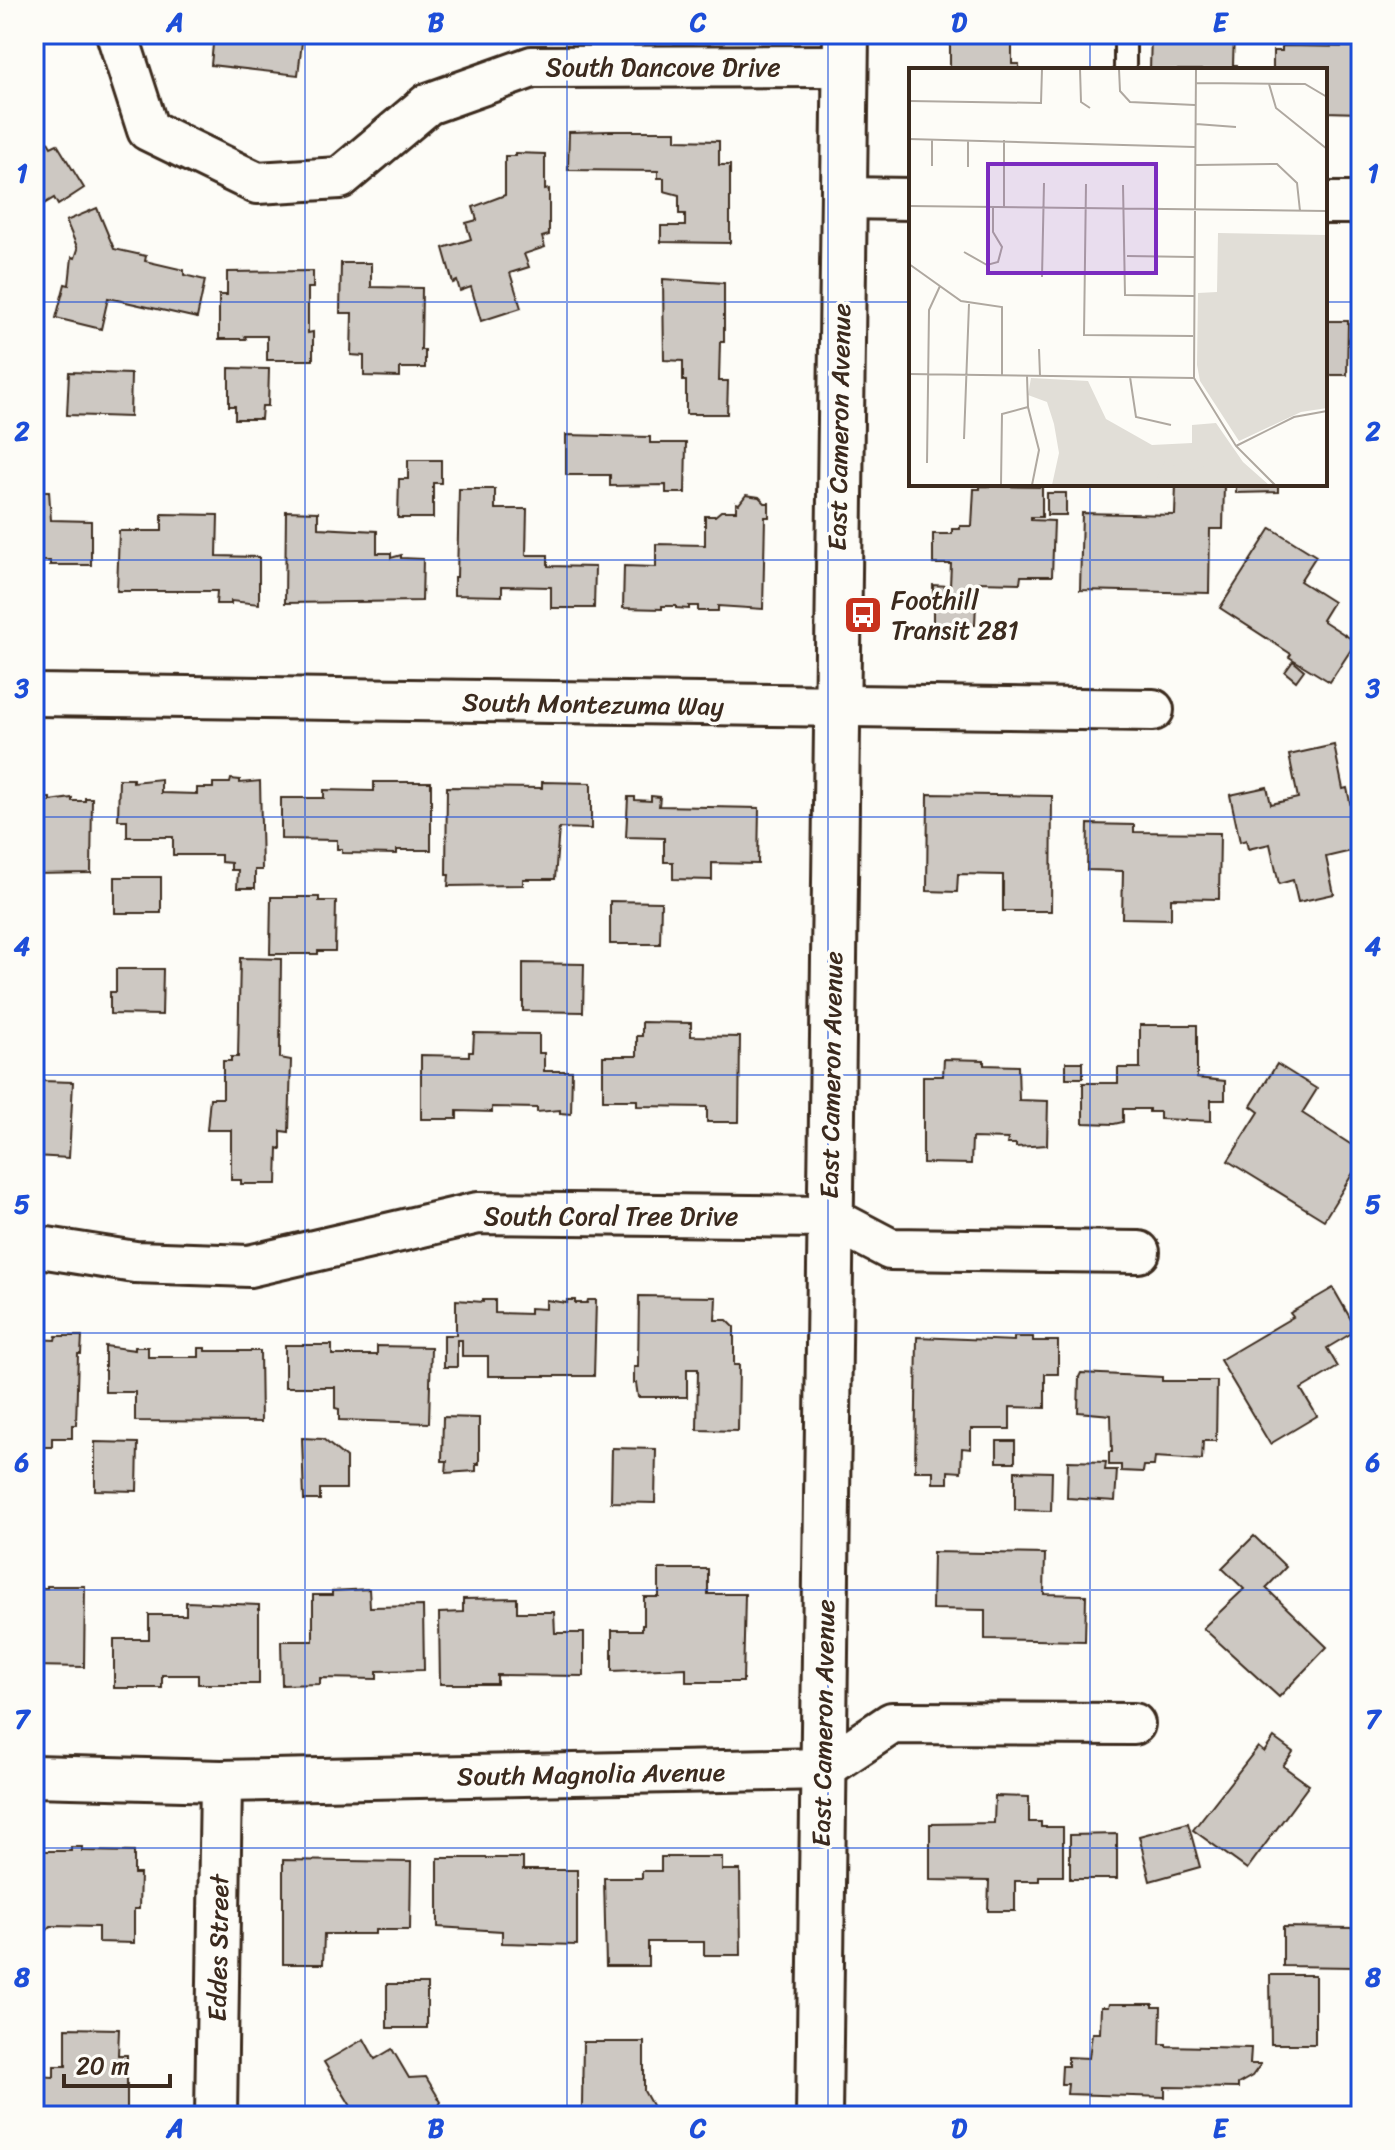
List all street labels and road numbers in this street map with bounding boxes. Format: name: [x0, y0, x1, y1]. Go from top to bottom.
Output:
street label: South Dancove Drive: [545, 44, 781, 90]
street label: East Cameron Avenue: [814, 303, 864, 551]
street label: South Montezuma Way: [462, 679, 725, 729]
street label: East Cameron Avenue: [806, 951, 856, 1199]
street label: South Coral Tree Drive: [484, 1193, 738, 1239]
street label: East Cameron Avenue: [798, 1599, 848, 1847]
street label: South Magnolia Avenue: [456, 1749, 726, 1799]
street label: Eddes Street: [194, 1872, 242, 2022]

